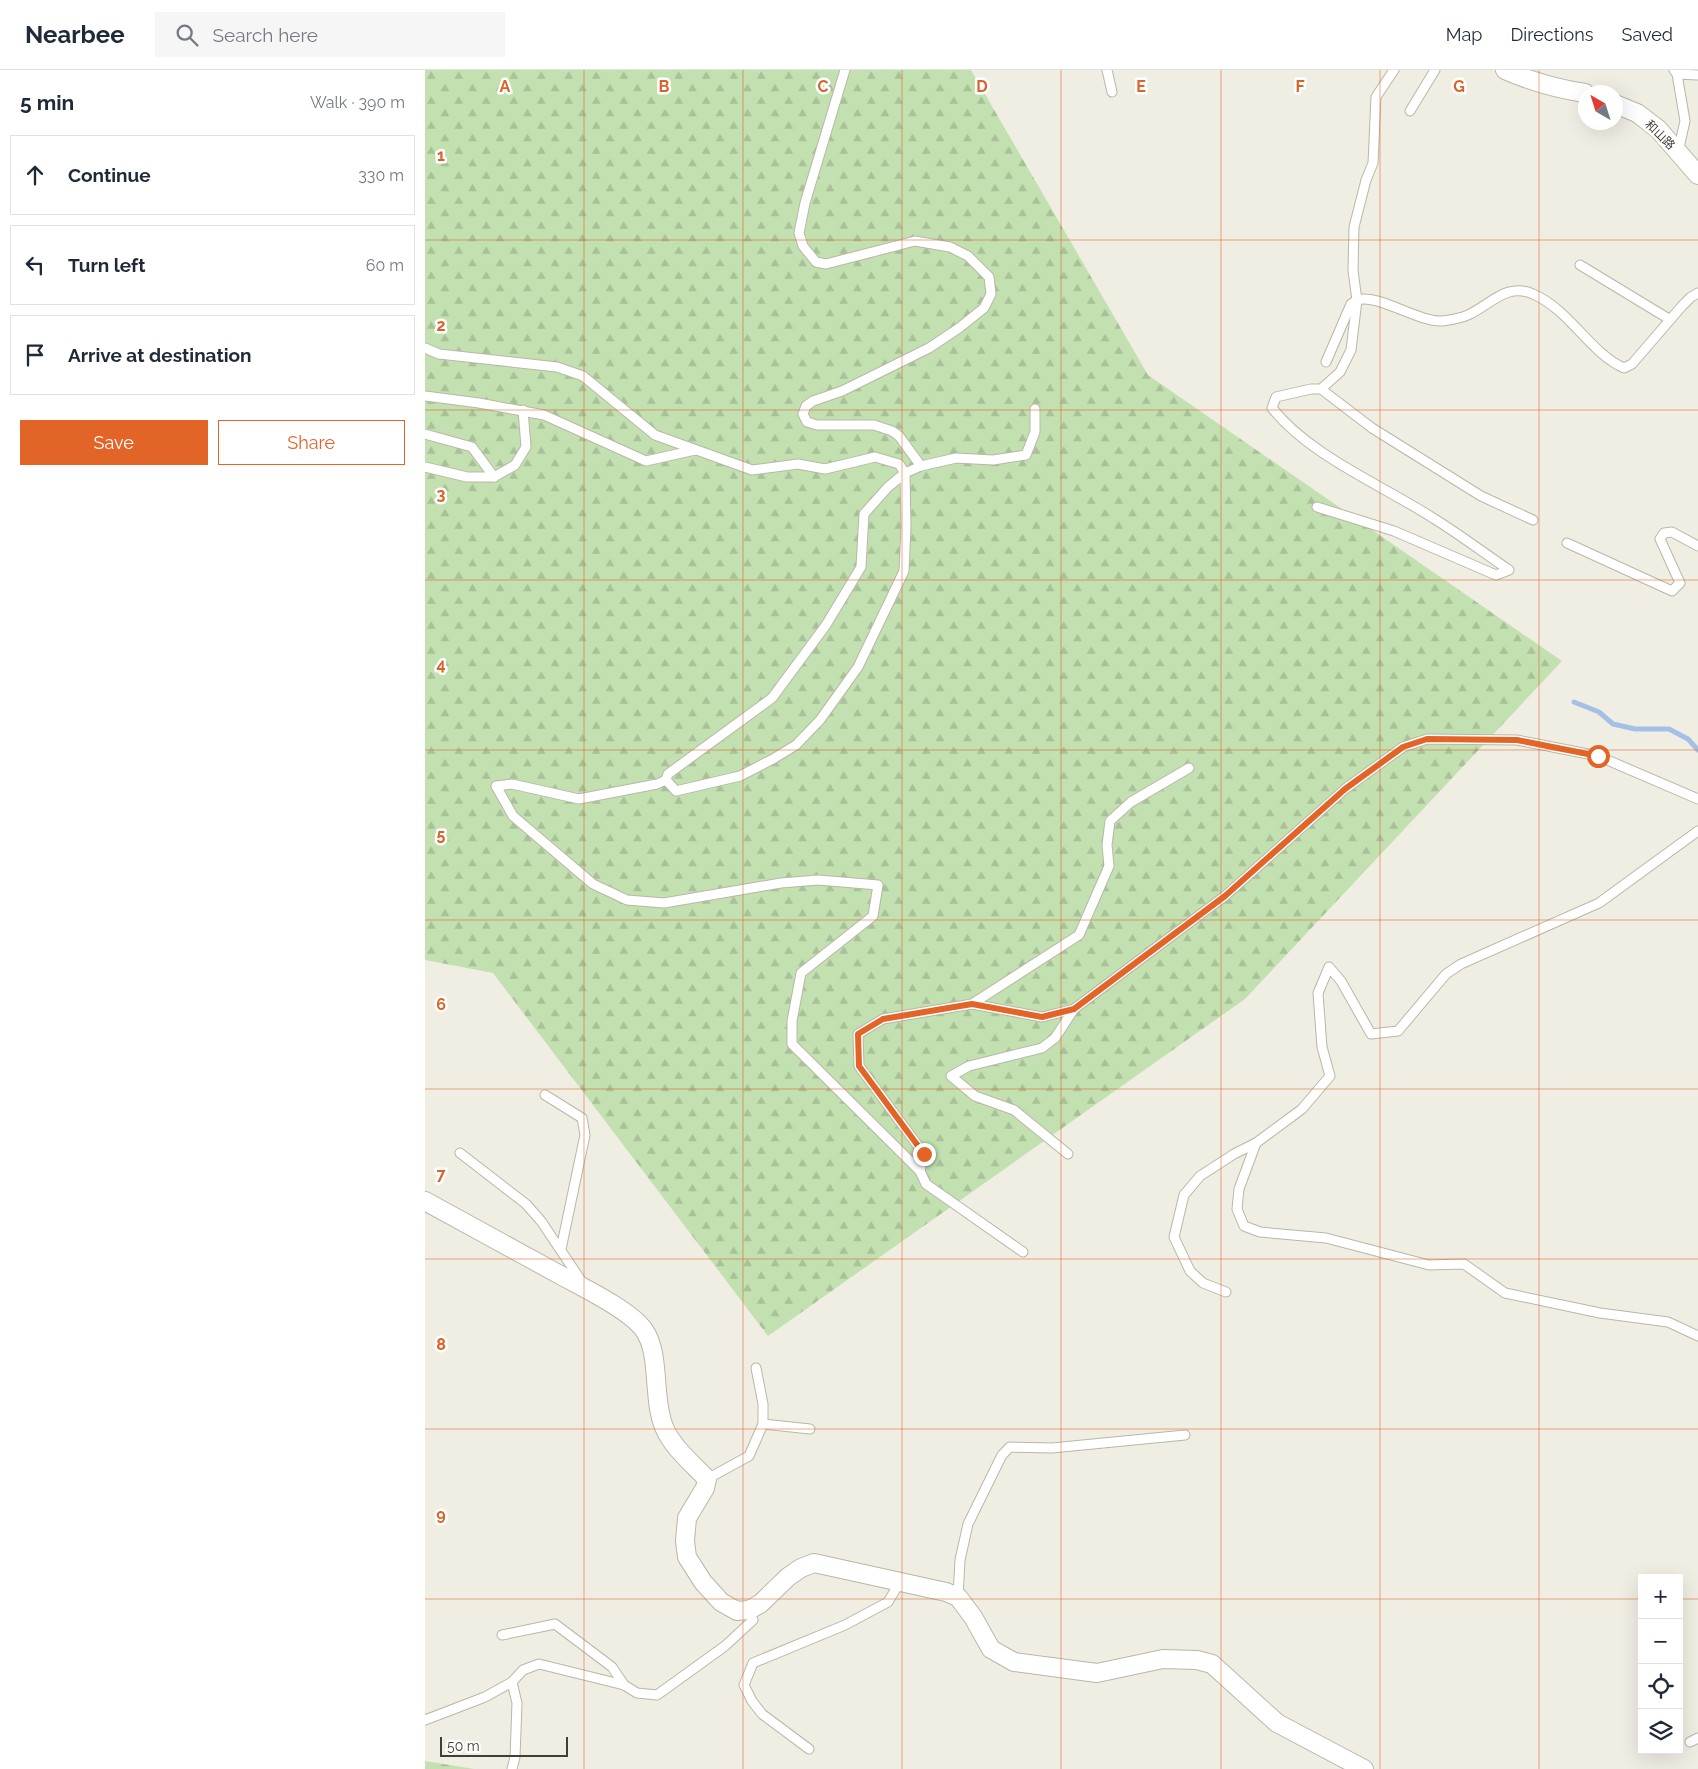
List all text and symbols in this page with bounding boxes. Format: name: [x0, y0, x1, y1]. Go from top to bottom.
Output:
search box: [155, 12, 505, 57]
text: Nearbee: [25, 20, 125, 49]
icon: search: [173, 21, 201, 49]
text: Search here: [213, 24, 318, 46]
text: Map: [1446, 24, 1482, 45]
text: Directions: [1510, 24, 1594, 45]
text: Saved: [1622, 24, 1673, 45]
text: A: [500, 77, 511, 96]
text: B: [659, 77, 670, 96]
text: C: [818, 77, 829, 96]
text: D: [976, 77, 988, 96]
text: E: [1136, 77, 1146, 96]
text: F: [1295, 77, 1305, 96]
text: G: [1453, 77, 1465, 96]
north arrow: [1578, 85, 1623, 130]
text: 5 min: [20, 90, 74, 115]
text: Walk · 390 m: [310, 93, 405, 112]
street label: 和山路: [1642, 117, 1678, 153]
text: 1: [437, 146, 445, 165]
icon: ahead: [21, 161, 49, 189]
text: Continue: [68, 164, 151, 186]
text: 330 m: [358, 166, 404, 185]
icon: left: [21, 251, 49, 279]
text: Turn left: [68, 254, 145, 276]
text: 60 m: [366, 256, 404, 275]
text: 2: [436, 316, 446, 335]
icon: arrive: [21, 341, 49, 369]
text: Arrive at destination: [68, 344, 252, 366]
button: Save: [20, 420, 208, 465]
button: Share: [218, 420, 405, 465]
text: 3: [437, 485, 446, 504]
text: 4: [436, 655, 446, 674]
route start: [1587, 745, 1610, 768]
text: 5: [437, 825, 446, 844]
text: 6: [436, 995, 446, 1014]
route end: [913, 1143, 936, 1166]
text: 7: [437, 1165, 446, 1184]
text: 8: [436, 1335, 446, 1354]
text: 9: [436, 1505, 446, 1524]
map controls: [1638, 1574, 1683, 1754]
button: +: [1638, 1574, 1683, 1619]
button: −: [1638, 1619, 1683, 1664]
button: locate: [1638, 1664, 1683, 1709]
button: layers: [1638, 1709, 1683, 1754]
scale bar: [440, 1734, 567, 1757]
text: 50 m: [447, 1738, 480, 1754]

